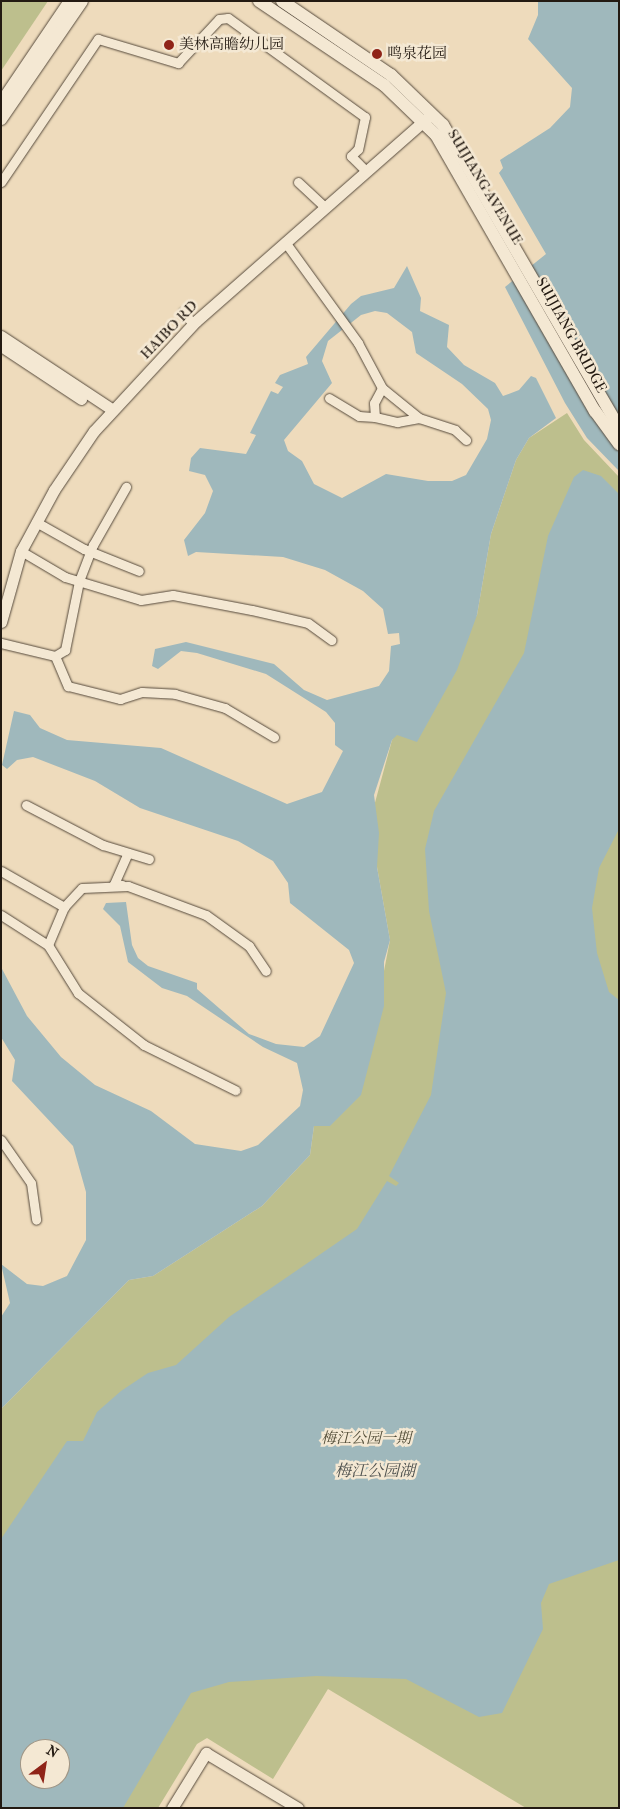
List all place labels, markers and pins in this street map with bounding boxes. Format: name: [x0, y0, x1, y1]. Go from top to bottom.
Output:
place label: 美林高瞻幼儿园: [179, 36, 284, 54]
marker: 美林高瞻幼儿园: [163, 39, 175, 51]
place label: 鸣泉花园: [387, 45, 447, 63]
marker: 鸣泉花园: [371, 48, 383, 60]

